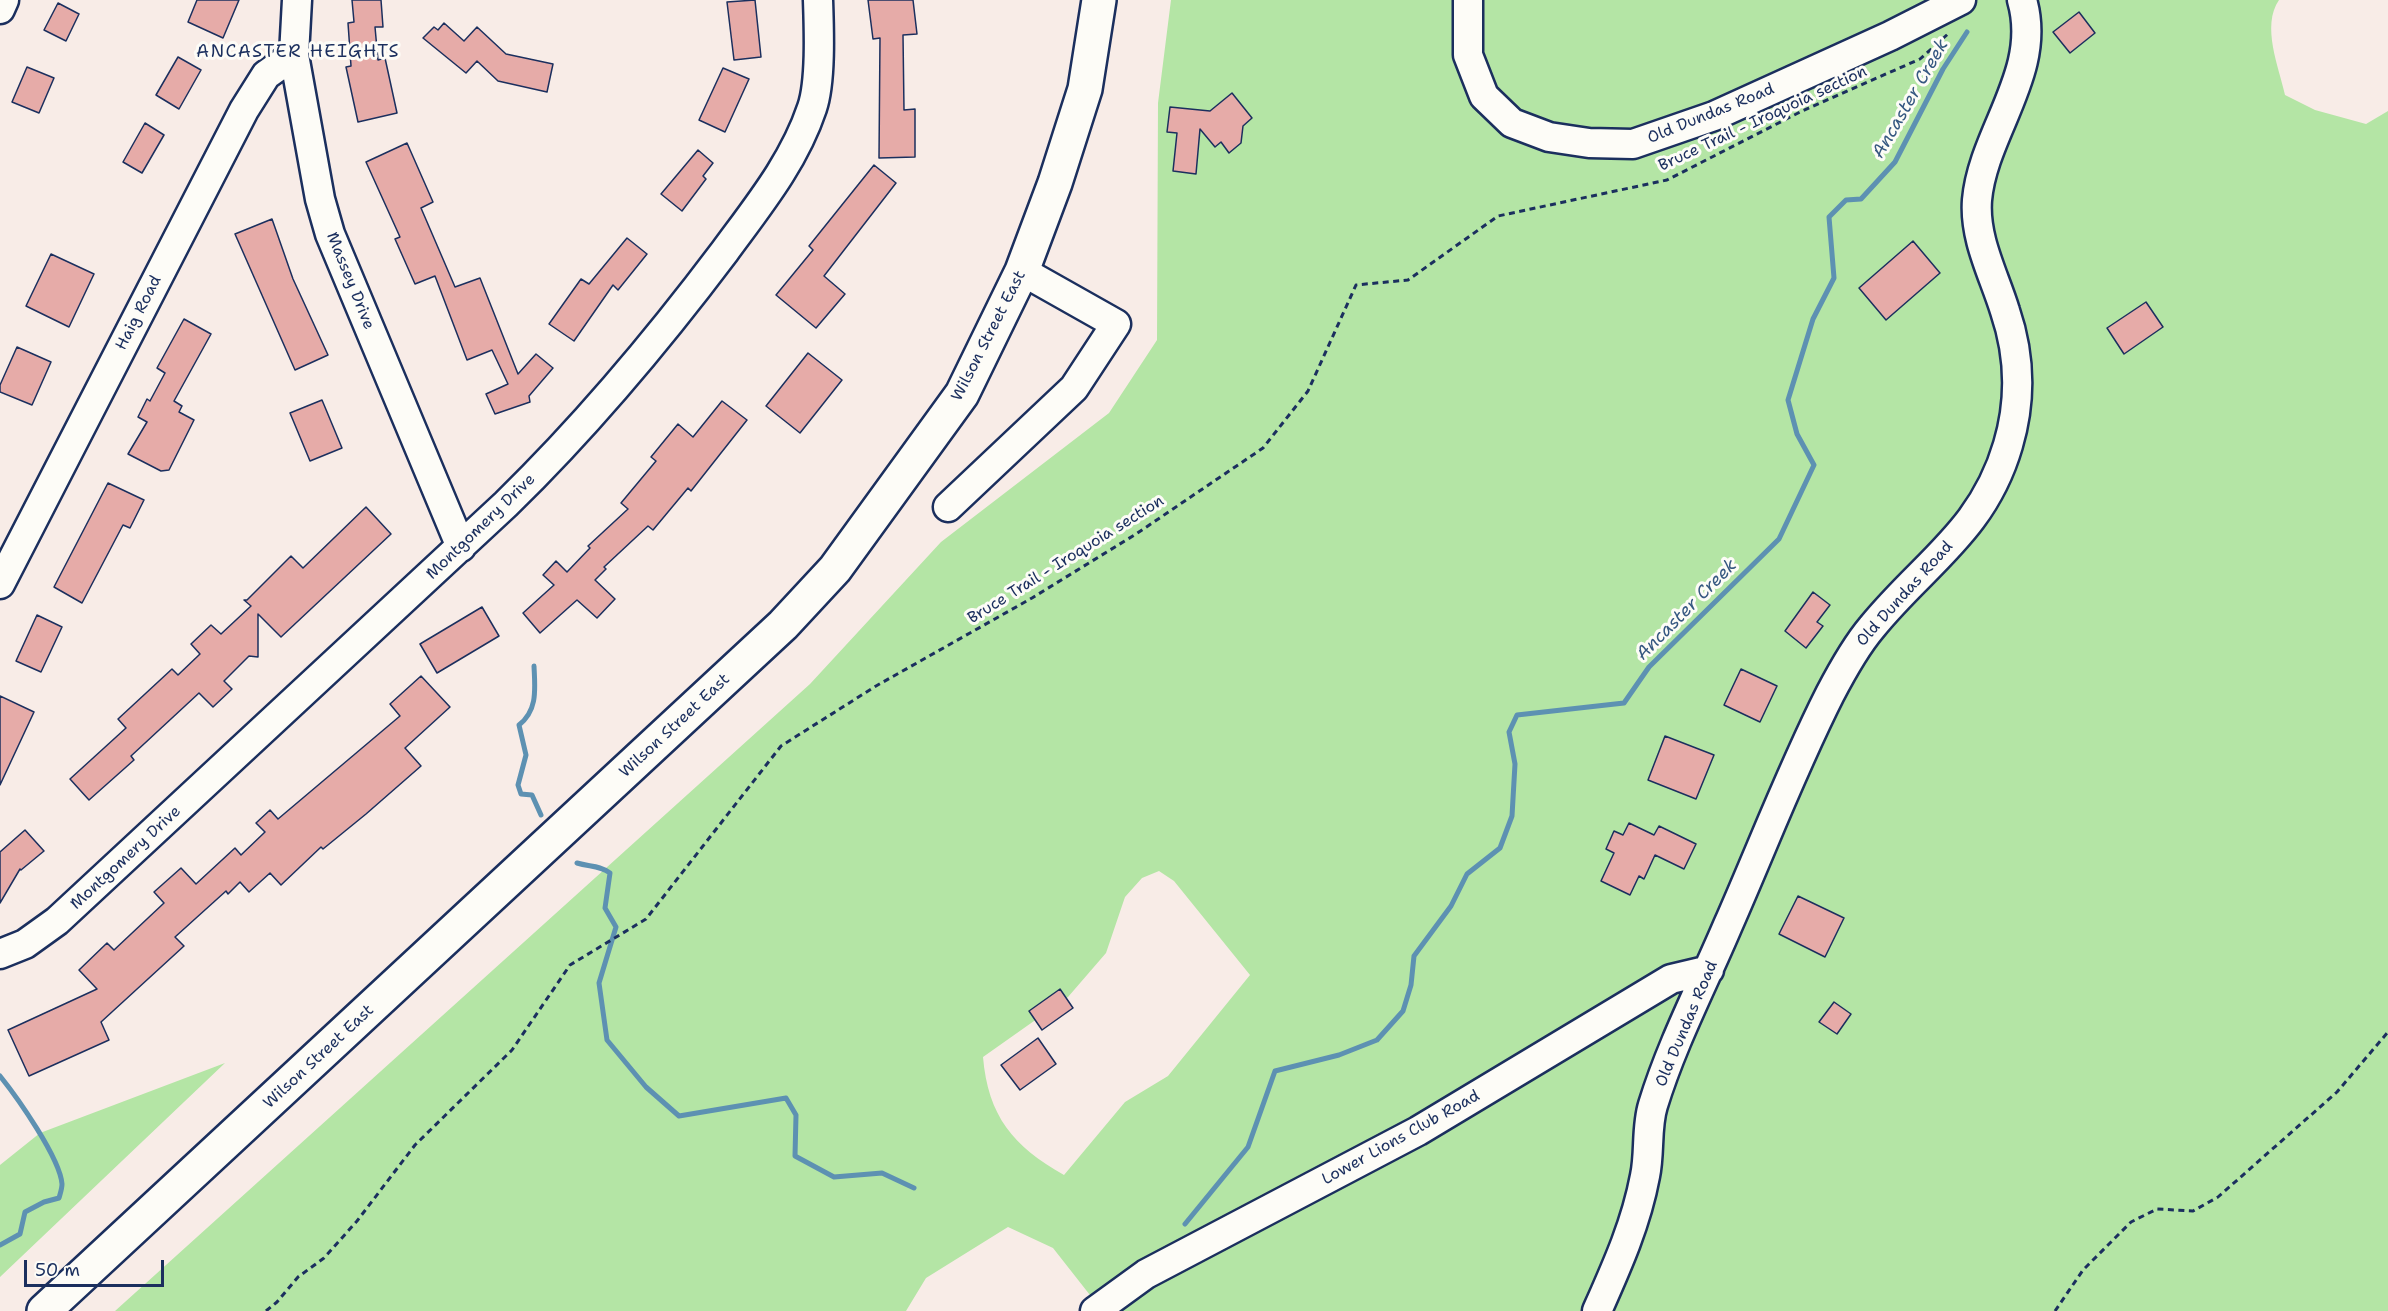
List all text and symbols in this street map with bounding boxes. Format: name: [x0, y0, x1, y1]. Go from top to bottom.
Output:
water label: Ancaster Creek: [1868, 36, 1954, 162]
district label: ANCASTER HEIGHTS: [196, 41, 400, 63]
street label: Bruce Trail - Iroquoia section: [1656, 62, 1870, 176]
street label: Old Dundas Road: [1645, 80, 1777, 148]
street label: Massey Drive: [322, 230, 378, 332]
street label: Wilson Street East: [948, 268, 1030, 404]
street label: Haig Road: [112, 272, 166, 354]
street label: Montgomery Drive: [423, 470, 539, 584]
street label: Bruce Trail - Iroquoia section: [964, 492, 1168, 628]
street label: Old Dundas Road: [1853, 537, 1957, 651]
water label: Ancaster Creek: [1632, 555, 1742, 665]
street label: Wilson Street East: [616, 670, 734, 782]
street label: Montgomery Drive: [67, 802, 185, 914]
street label: Old Dundas Road: [1652, 958, 1722, 1090]
street label: Wilson Street East: [260, 1001, 378, 1113]
street label: Lower Lions Club Road: [1319, 1087, 1483, 1189]
scale bar: [27, 1248, 166, 1286]
text: 50 m: [35, 1258, 80, 1282]

